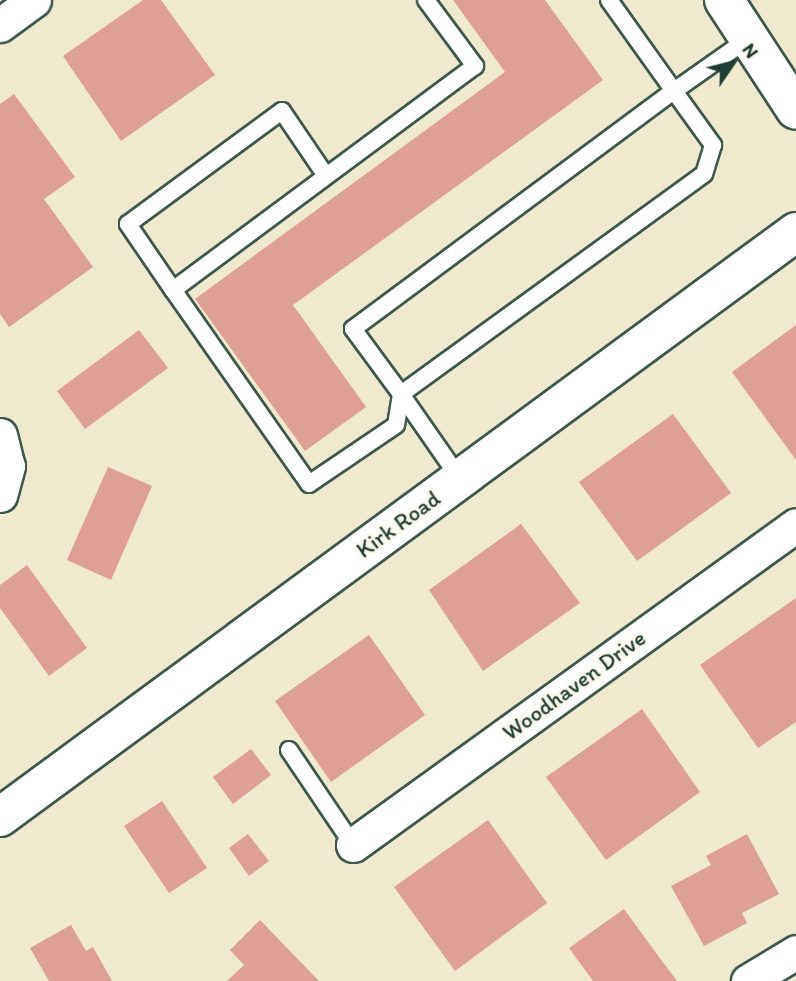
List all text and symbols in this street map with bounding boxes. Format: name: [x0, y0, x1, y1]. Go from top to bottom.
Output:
north arrow: [698, 28, 768, 98]
text: N: [738, 39, 764, 63]
street label: Kirk Road: [351, 485, 445, 563]
street label: Woodhaven Drive: [497, 624, 651, 746]

